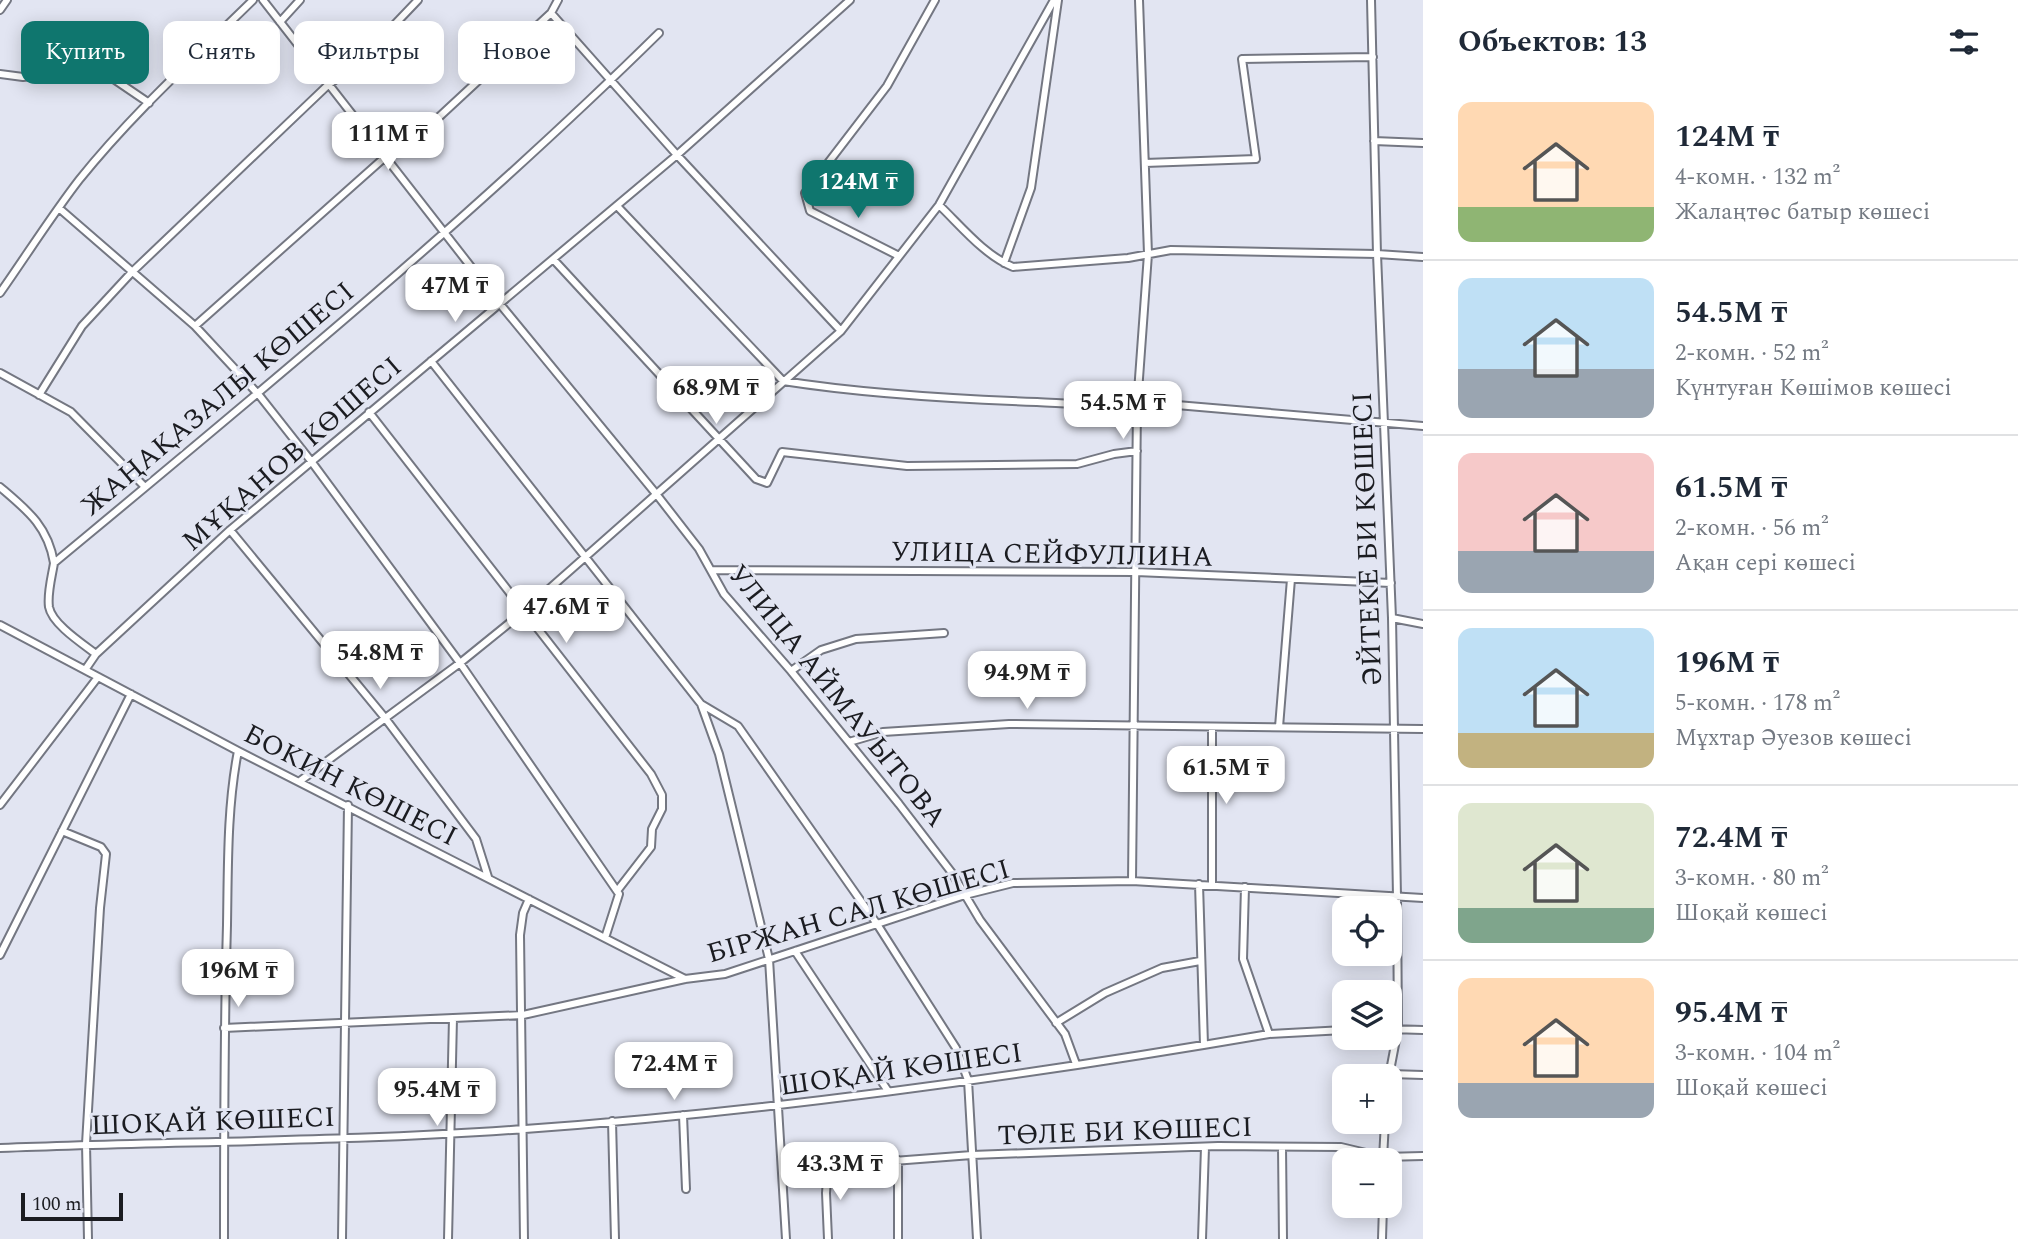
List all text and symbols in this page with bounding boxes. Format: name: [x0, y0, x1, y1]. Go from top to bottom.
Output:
text: Объектов: 13: [1458, 19, 1647, 65]
chip: Купить: [21, 21, 149, 84]
chip: Снять: [163, 21, 280, 84]
chip: Фильтры: [294, 21, 444, 84]
chip: Новое: [458, 21, 575, 84]
icon: filters: [1945, 23, 1983, 61]
pin: 111M ₸: [331, 113, 445, 172]
text: 124M ₸: [1675, 114, 1780, 160]
text: 111M ₸: [348, 117, 428, 152]
icon: home: [1514, 130, 1598, 214]
pin: 124M ₸: [801, 160, 915, 220]
text: 4-комн. · 132 m²: [1675, 160, 1840, 195]
text: 124M ₸: [818, 165, 898, 200]
text: Жалаңтөс батыр көшесі: [1675, 195, 1930, 230]
pin: 47M ₸: [406, 264, 504, 324]
text: 47M ₸: [421, 269, 489, 304]
street label: ЖАҢАҚАЗАЛЫ КӨШЕСІ: [72, 272, 364, 527]
text: 54.5M ₸: [1675, 290, 1788, 336]
icon: home: [1514, 306, 1598, 390]
text: 2-комн. · 52 m²: [1675, 336, 1829, 371]
street label: МҰҚАНОВ КӨШЕСІ: [172, 346, 412, 562]
pin: 68.9M ₸: [651, 366, 781, 426]
text: 68.9M ₸: [673, 371, 759, 406]
text: Күнтуған Көшімов көшесі: [1675, 371, 1952, 406]
pin: 54.5M ₸: [1058, 382, 1188, 441]
text: 54.5M ₸: [1080, 386, 1166, 421]
street label: ӘЙТЕКЕ БИ КӨШЕСІ: [1341, 391, 1394, 687]
text: 61.5M ₸: [1675, 465, 1788, 511]
icon: home: [1514, 481, 1598, 565]
text: 2-комн. · 56 m²: [1675, 511, 1829, 546]
street label: УЛИЦА СЕЙФУЛЛИНА: [890, 530, 1213, 579]
text: Ақан сері көшесі: [1675, 546, 1856, 581]
street label: УЛИЦА АЙМАУЫТОВА: [717, 555, 957, 837]
pin: 47.6M ₸: [501, 586, 631, 645]
text: 47.6M ₸: [523, 590, 609, 625]
pin: 54.8M ₸: [315, 632, 445, 691]
text: 54.8M ₸: [337, 636, 423, 671]
text: 196M ₸: [1675, 640, 1780, 686]
pin: 94.9M ₸: [962, 652, 1092, 711]
text: 94.9M ₸: [984, 656, 1070, 691]
icon: home: [1514, 656, 1598, 740]
text: 5-комн. · 178 m²: [1675, 686, 1840, 721]
street label: БОКИН КӨШЕСІ: [236, 713, 465, 858]
text: Мұхтар Әуезов көшесі: [1675, 721, 1912, 756]
pin: 61.5M ₸: [1161, 746, 1291, 806]
text: 61.5M ₸: [1183, 751, 1269, 786]
text: 72.4M ₸: [1675, 815, 1788, 861]
icon: home: [1514, 831, 1598, 915]
street label: БІРЖАН САЛ КӨШЕСІ: [702, 848, 1015, 975]
text: 3-комн. · 80 m²: [1675, 861, 1829, 896]
map controls: [1332, 896, 1402, 1218]
button: locate: [1332, 896, 1402, 966]
text: Шоқай көшесі: [1675, 896, 1828, 931]
pin: 196M ₸: [181, 950, 295, 1009]
text: 196M ₸: [198, 954, 278, 989]
button: layers: [1332, 980, 1402, 1050]
text: 95.4M ₸: [1675, 990, 1788, 1036]
icon: home: [1514, 1006, 1598, 1090]
street label: ШОҚАЙ КӨШЕСІ: [777, 1031, 1025, 1108]
text: 3-комн. · 104 m²: [1675, 1036, 1840, 1071]
pin: 72.4M ₸: [609, 1042, 739, 1102]
text: 72.4M ₸: [631, 1047, 717, 1082]
button: +: [1332, 1064, 1402, 1134]
pin: 95.4M ₸: [372, 1068, 502, 1128]
text: Шоқай көшесі: [1675, 1071, 1828, 1106]
text: 95.4M ₸: [394, 1073, 480, 1108]
street label: ШОҚАЙ КӨШЕСІ: [90, 1096, 336, 1147]
street label: ТӨЛЕ БИ КӨШЕСІ: [997, 1106, 1253, 1157]
pin: 43.3M ₸: [775, 1142, 905, 1202]
text: 43.3M ₸: [797, 1147, 883, 1182]
button: −: [1332, 1148, 1402, 1218]
scale bar: [21, 1190, 122, 1222]
text: 100 m: [32, 1190, 82, 1219]

